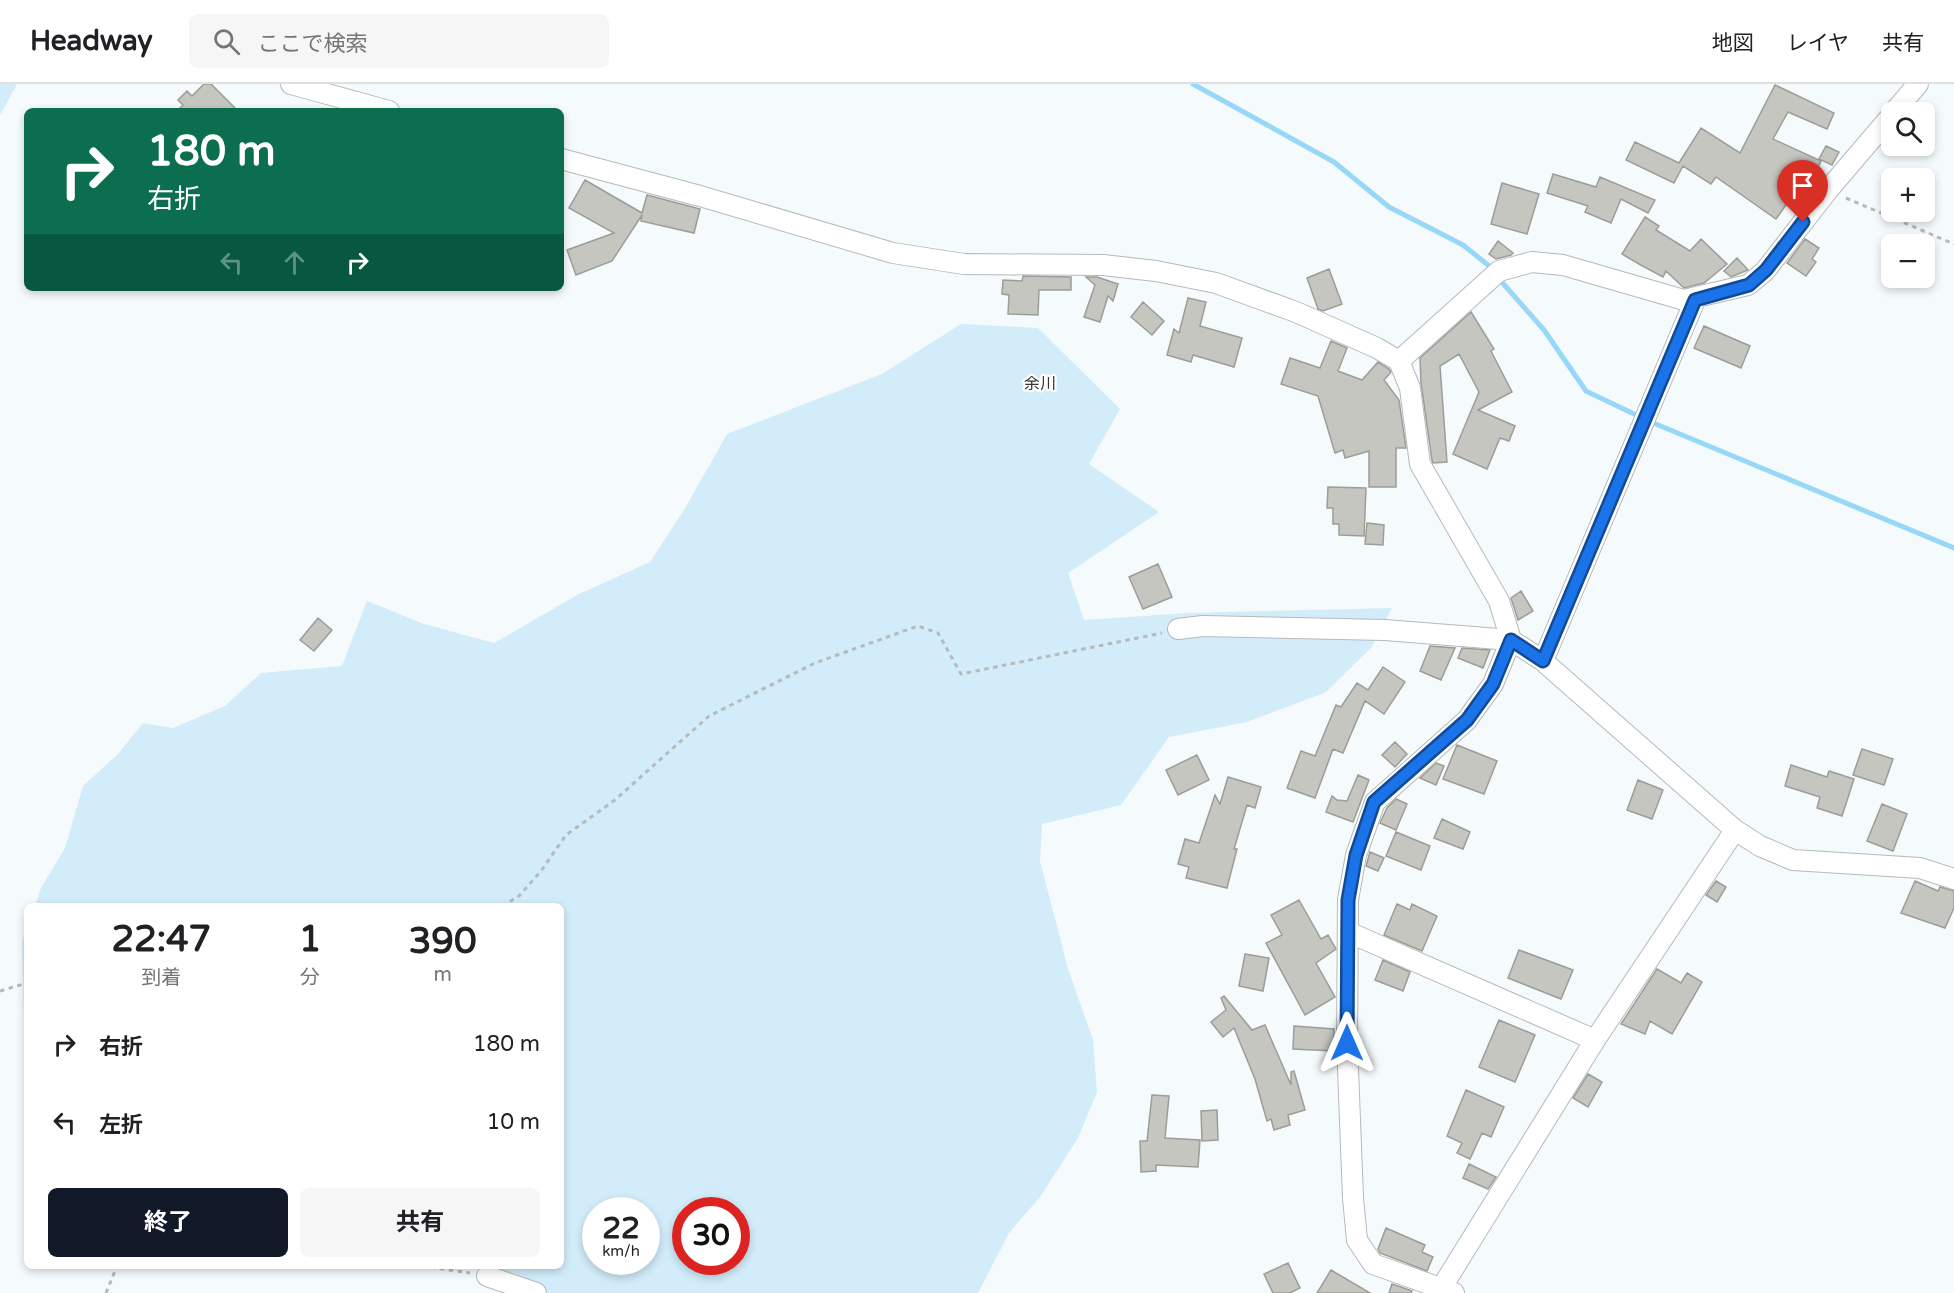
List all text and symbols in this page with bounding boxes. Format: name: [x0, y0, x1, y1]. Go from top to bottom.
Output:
search box: [189, 14, 609, 68]
text: Headway: [30, 24, 153, 58]
icon: search: [210, 25, 243, 58]
text: ここで検索: [258, 31, 368, 57]
text: 地図: [1712, 31, 1754, 56]
text: レイヤ: [1787, 31, 1849, 56]
text: 共有: [1882, 31, 1924, 56]
map controls: [1881, 102, 1935, 288]
button: search: [1881, 102, 1935, 156]
text: 180 m: [147, 126, 276, 177]
icon: right: [48, 132, 126, 210]
pin: [1777, 160, 1828, 222]
button: +: [1881, 168, 1935, 222]
icon: arrive: [1786, 169, 1819, 202]
text: 右折: [147, 183, 201, 216]
button: −: [1881, 234, 1935, 288]
icon: left: [215, 246, 248, 279]
icon: ahead: [278, 246, 311, 279]
icon: right: [341, 246, 374, 279]
district label: 余川: [1024, 374, 1056, 394]
text: 22:47: [111, 918, 211, 961]
text: 1: [299, 918, 321, 961]
text: 390: [409, 920, 477, 963]
text: m: [433, 963, 452, 987]
text: 到着: [141, 966, 181, 990]
text: 分: [300, 966, 320, 990]
position arrow: [1315, 1011, 1379, 1075]
icon: right: [48, 1028, 81, 1061]
text: 180 m: [473, 1031, 540, 1057]
text: 右折: [99, 1034, 143, 1060]
icon: left: [48, 1106, 81, 1139]
text: 10 m: [486, 1109, 540, 1135]
text: 左折: [99, 1112, 143, 1138]
button: 終了: [48, 1188, 288, 1257]
button: 共有: [300, 1188, 540, 1257]
speed limit sign: 30: [672, 1197, 750, 1275]
text: 22: [602, 1210, 640, 1247]
text: km/h: [602, 1242, 640, 1260]

